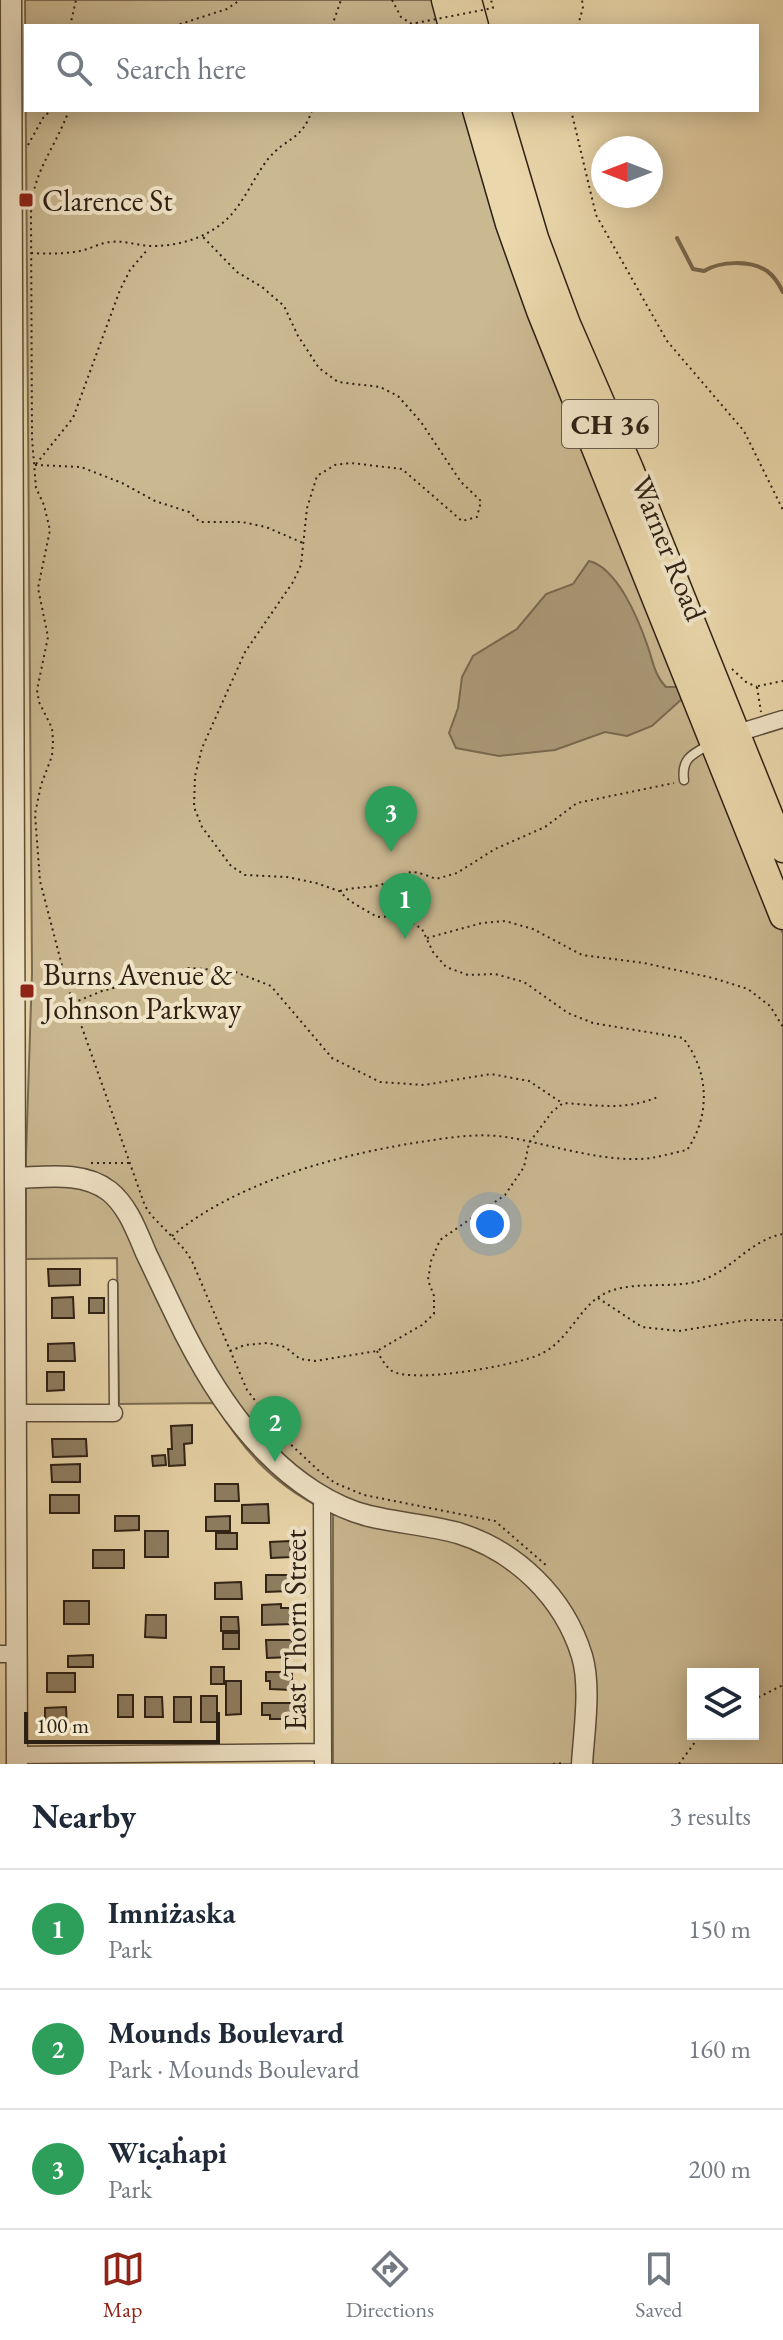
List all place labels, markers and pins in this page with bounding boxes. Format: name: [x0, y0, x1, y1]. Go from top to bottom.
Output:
place label: Clarence St: [42, 181, 173, 220]
marker: Clarence St: [17, 191, 35, 209]
pin: 3: [365, 786, 417, 852]
pin: 1: [379, 873, 431, 939]
place label: Burns Avenue & Johnson Parkway: [40, 955, 242, 1028]
marker: Burns Avenue & Johnson Parkway: [18, 982, 36, 1000]
pin: 2: [249, 1396, 301, 1462]

